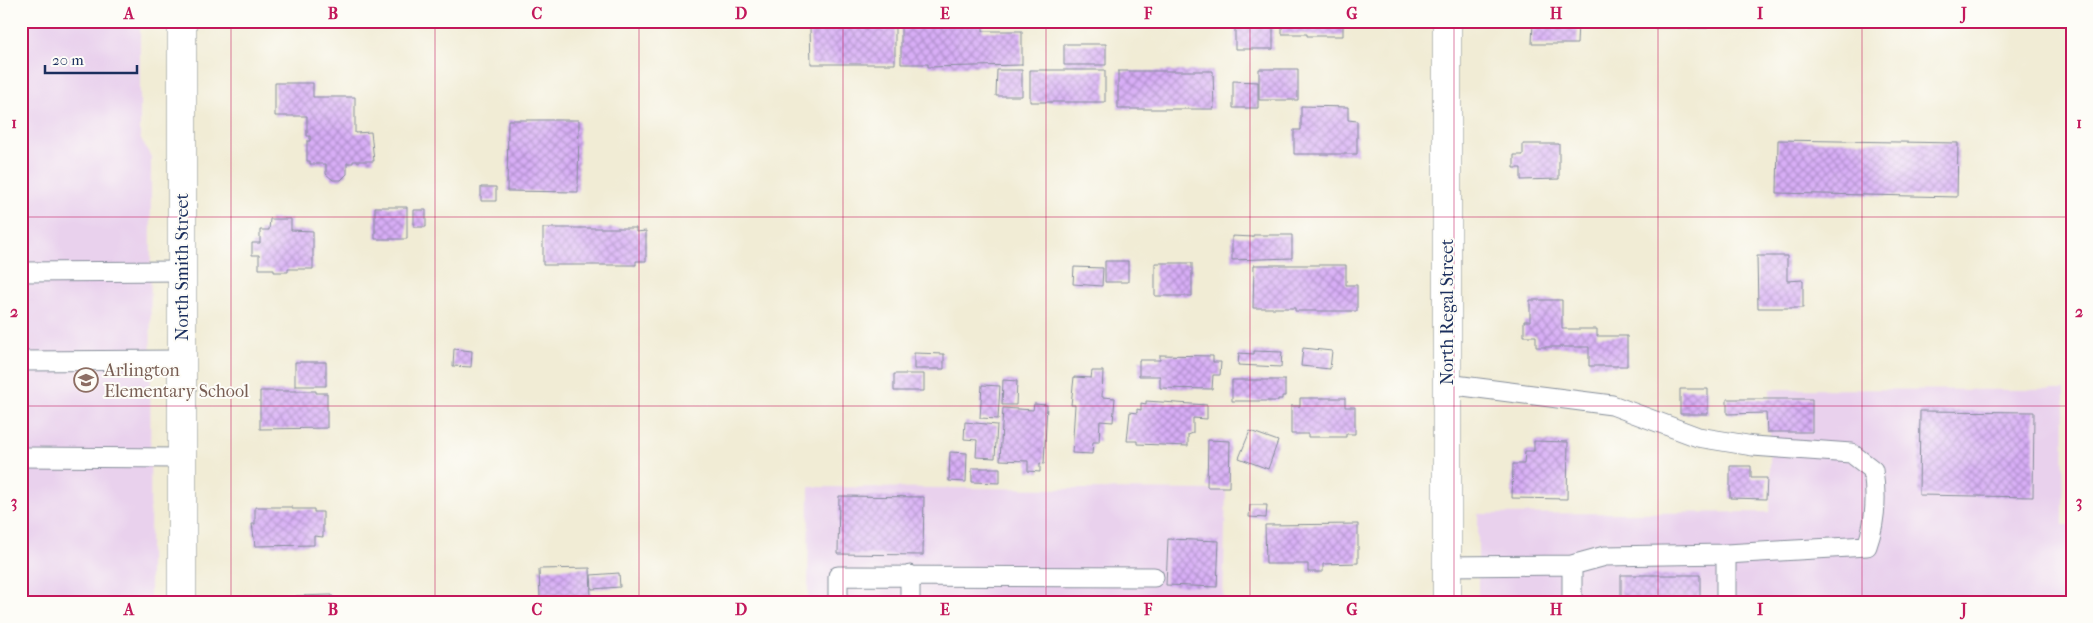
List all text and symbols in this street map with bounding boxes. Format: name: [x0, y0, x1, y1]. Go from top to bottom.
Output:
text: A: [123, 4, 135, 23]
text: B: [328, 4, 338, 23]
text: C: [532, 4, 543, 23]
text: D: [735, 4, 747, 23]
text: E: [940, 4, 950, 23]
text: F: [1143, 4, 1153, 23]
text: G: [1346, 4, 1358, 23]
text: H: [1550, 4, 1563, 23]
text: I: [1757, 4, 1764, 23]
text: J: [1959, 4, 1967, 24]
scale bar: [45, 42, 138, 74]
text: 20 m: [52, 51, 84, 69]
text: 1: [11, 113, 17, 132]
text: 1: [2076, 113, 2082, 132]
street label: North Smith Street: [172, 193, 193, 341]
street label: North Regal Street: [1437, 238, 1458, 385]
text: 2: [10, 302, 18, 321]
text: 2: [2075, 302, 2083, 321]
place label: Arlington Elementary School: [103, 360, 249, 402]
school or university icon: Arlington Elementary School: [73, 367, 99, 393]
text: 3: [11, 492, 17, 512]
text: 3: [2076, 492, 2082, 512]
text: A: [123, 600, 135, 619]
text: B: [328, 600, 338, 619]
text: C: [532, 600, 543, 619]
text: D: [735, 600, 747, 619]
text: E: [940, 600, 950, 619]
text: F: [1143, 600, 1153, 619]
text: G: [1346, 600, 1358, 619]
text: H: [1550, 600, 1563, 619]
text: I: [1757, 600, 1764, 619]
text: J: [1959, 600, 1967, 620]

